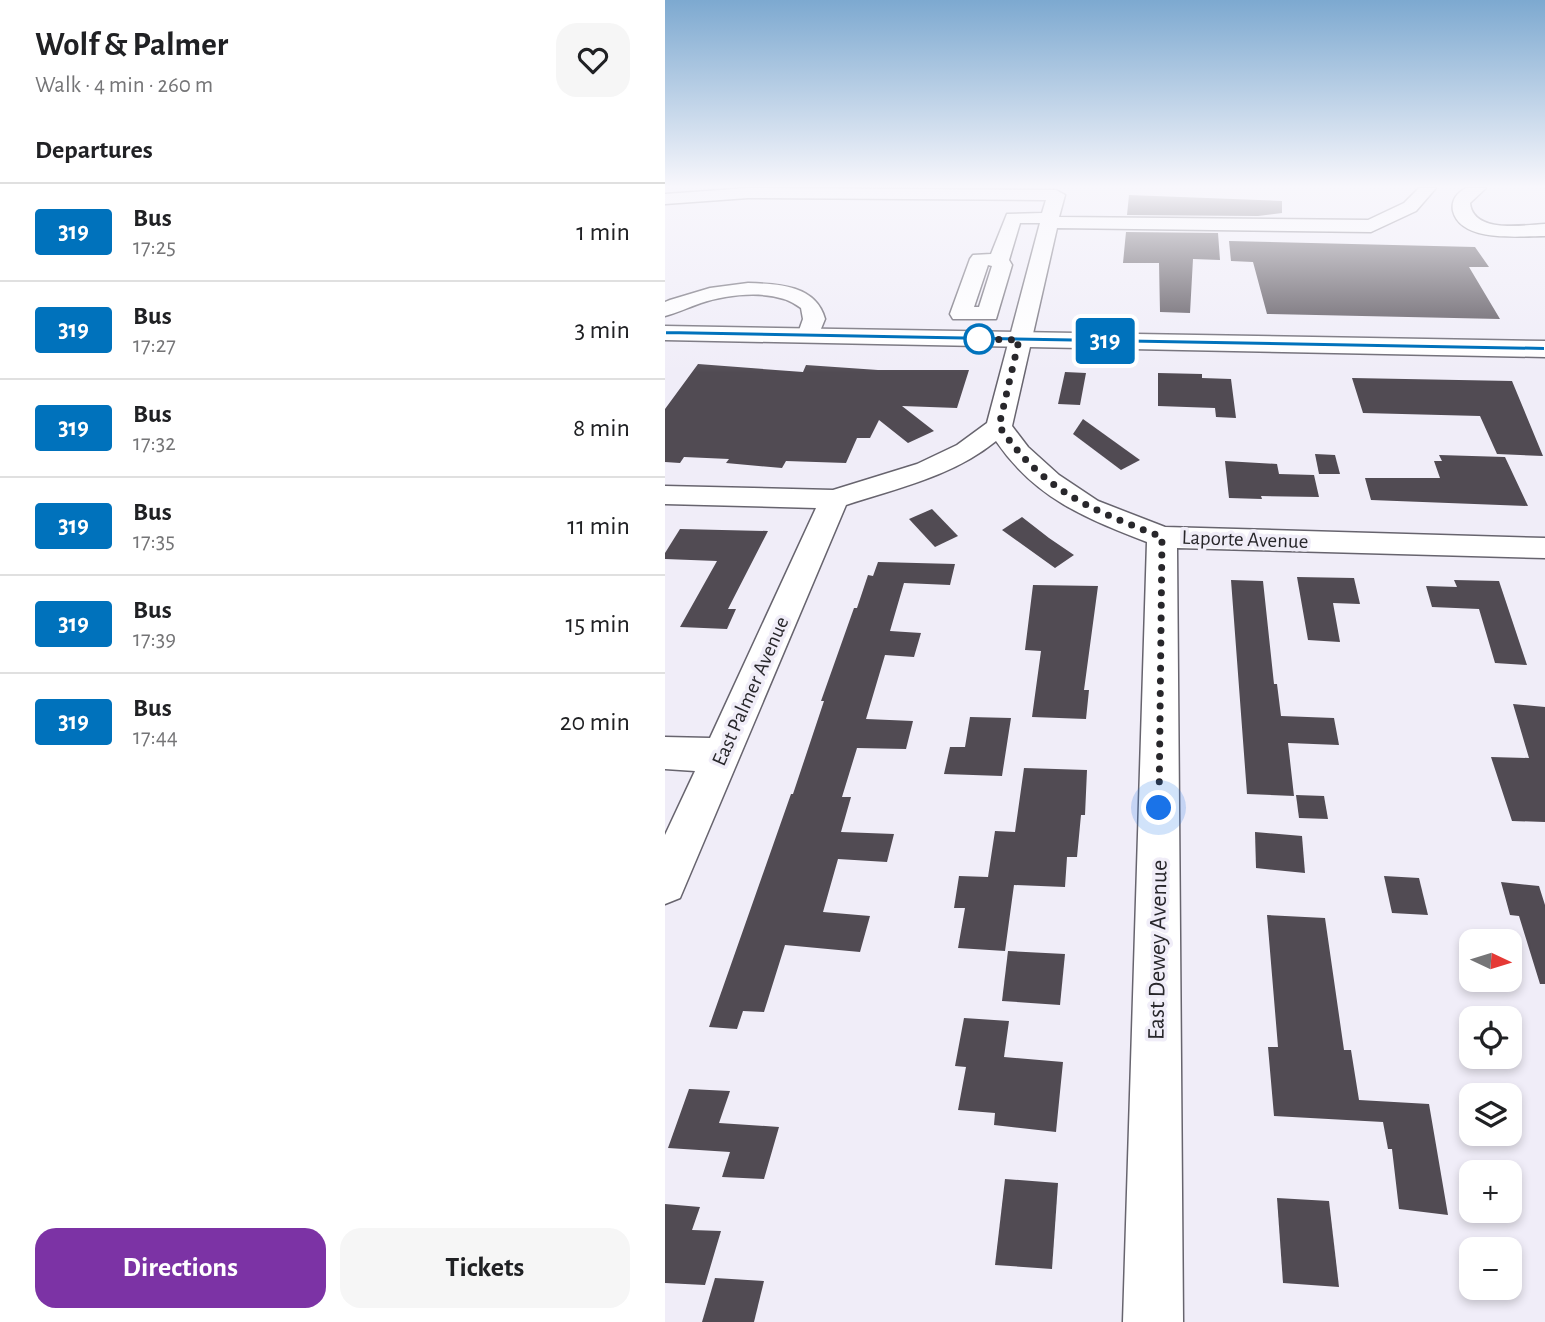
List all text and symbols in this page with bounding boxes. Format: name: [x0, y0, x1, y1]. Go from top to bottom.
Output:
button: heart: [556, 23, 630, 97]
text: Wolf & Palmer: [35, 29, 228, 62]
text: Walk · 4 min · 260 m: [35, 74, 213, 97]
text: Departures: [35, 137, 153, 163]
text: Bus: [133, 205, 172, 231]
text: 1 min: [576, 219, 630, 245]
text: 319: [58, 220, 89, 244]
text: 17:25: [133, 236, 176, 259]
text: Bus: [133, 303, 172, 329]
text: 3 min: [574, 317, 630, 343]
text: 319: [58, 318, 89, 342]
line badge: 319: [1065, 318, 1145, 364]
unlabelled marker: [964, 324, 994, 354]
text: 319: [1090, 329, 1120, 353]
text: 17:27: [133, 334, 176, 357]
text: Bus: [133, 401, 172, 427]
text: 8 min: [573, 415, 630, 441]
text: 319: [58, 416, 89, 440]
text: 17:32: [133, 432, 176, 455]
text: Bus: [133, 499, 172, 525]
text: 11 min: [567, 513, 630, 539]
text: 319: [58, 514, 89, 538]
street label: Laporte Avenue: [1181, 527, 1309, 552]
text: 17:35: [133, 530, 175, 553]
text: Bus: [133, 597, 172, 623]
text: 15 min: [565, 611, 630, 637]
text: 319: [58, 612, 89, 636]
street label: East Palmer Avenue: [708, 614, 793, 769]
text: 17:39: [133, 628, 176, 651]
text: Bus: [133, 695, 172, 721]
text: 20 min: [560, 709, 630, 735]
text: 319: [58, 710, 89, 734]
text: 17:44: [133, 726, 178, 749]
your location: [1141, 790, 1176, 825]
street label: East Dewey Avenue: [1144, 860, 1172, 1040]
north arrow: [1459, 929, 1523, 992]
map controls: [1459, 929, 1522, 1300]
button: locate: [1459, 1006, 1522, 1069]
button: layers: [1459, 1083, 1522, 1146]
button: +: [1459, 1160, 1522, 1223]
button: Directions: [35, 1228, 326, 1308]
button: Tickets: [340, 1228, 630, 1308]
button: −: [1459, 1237, 1522, 1300]

